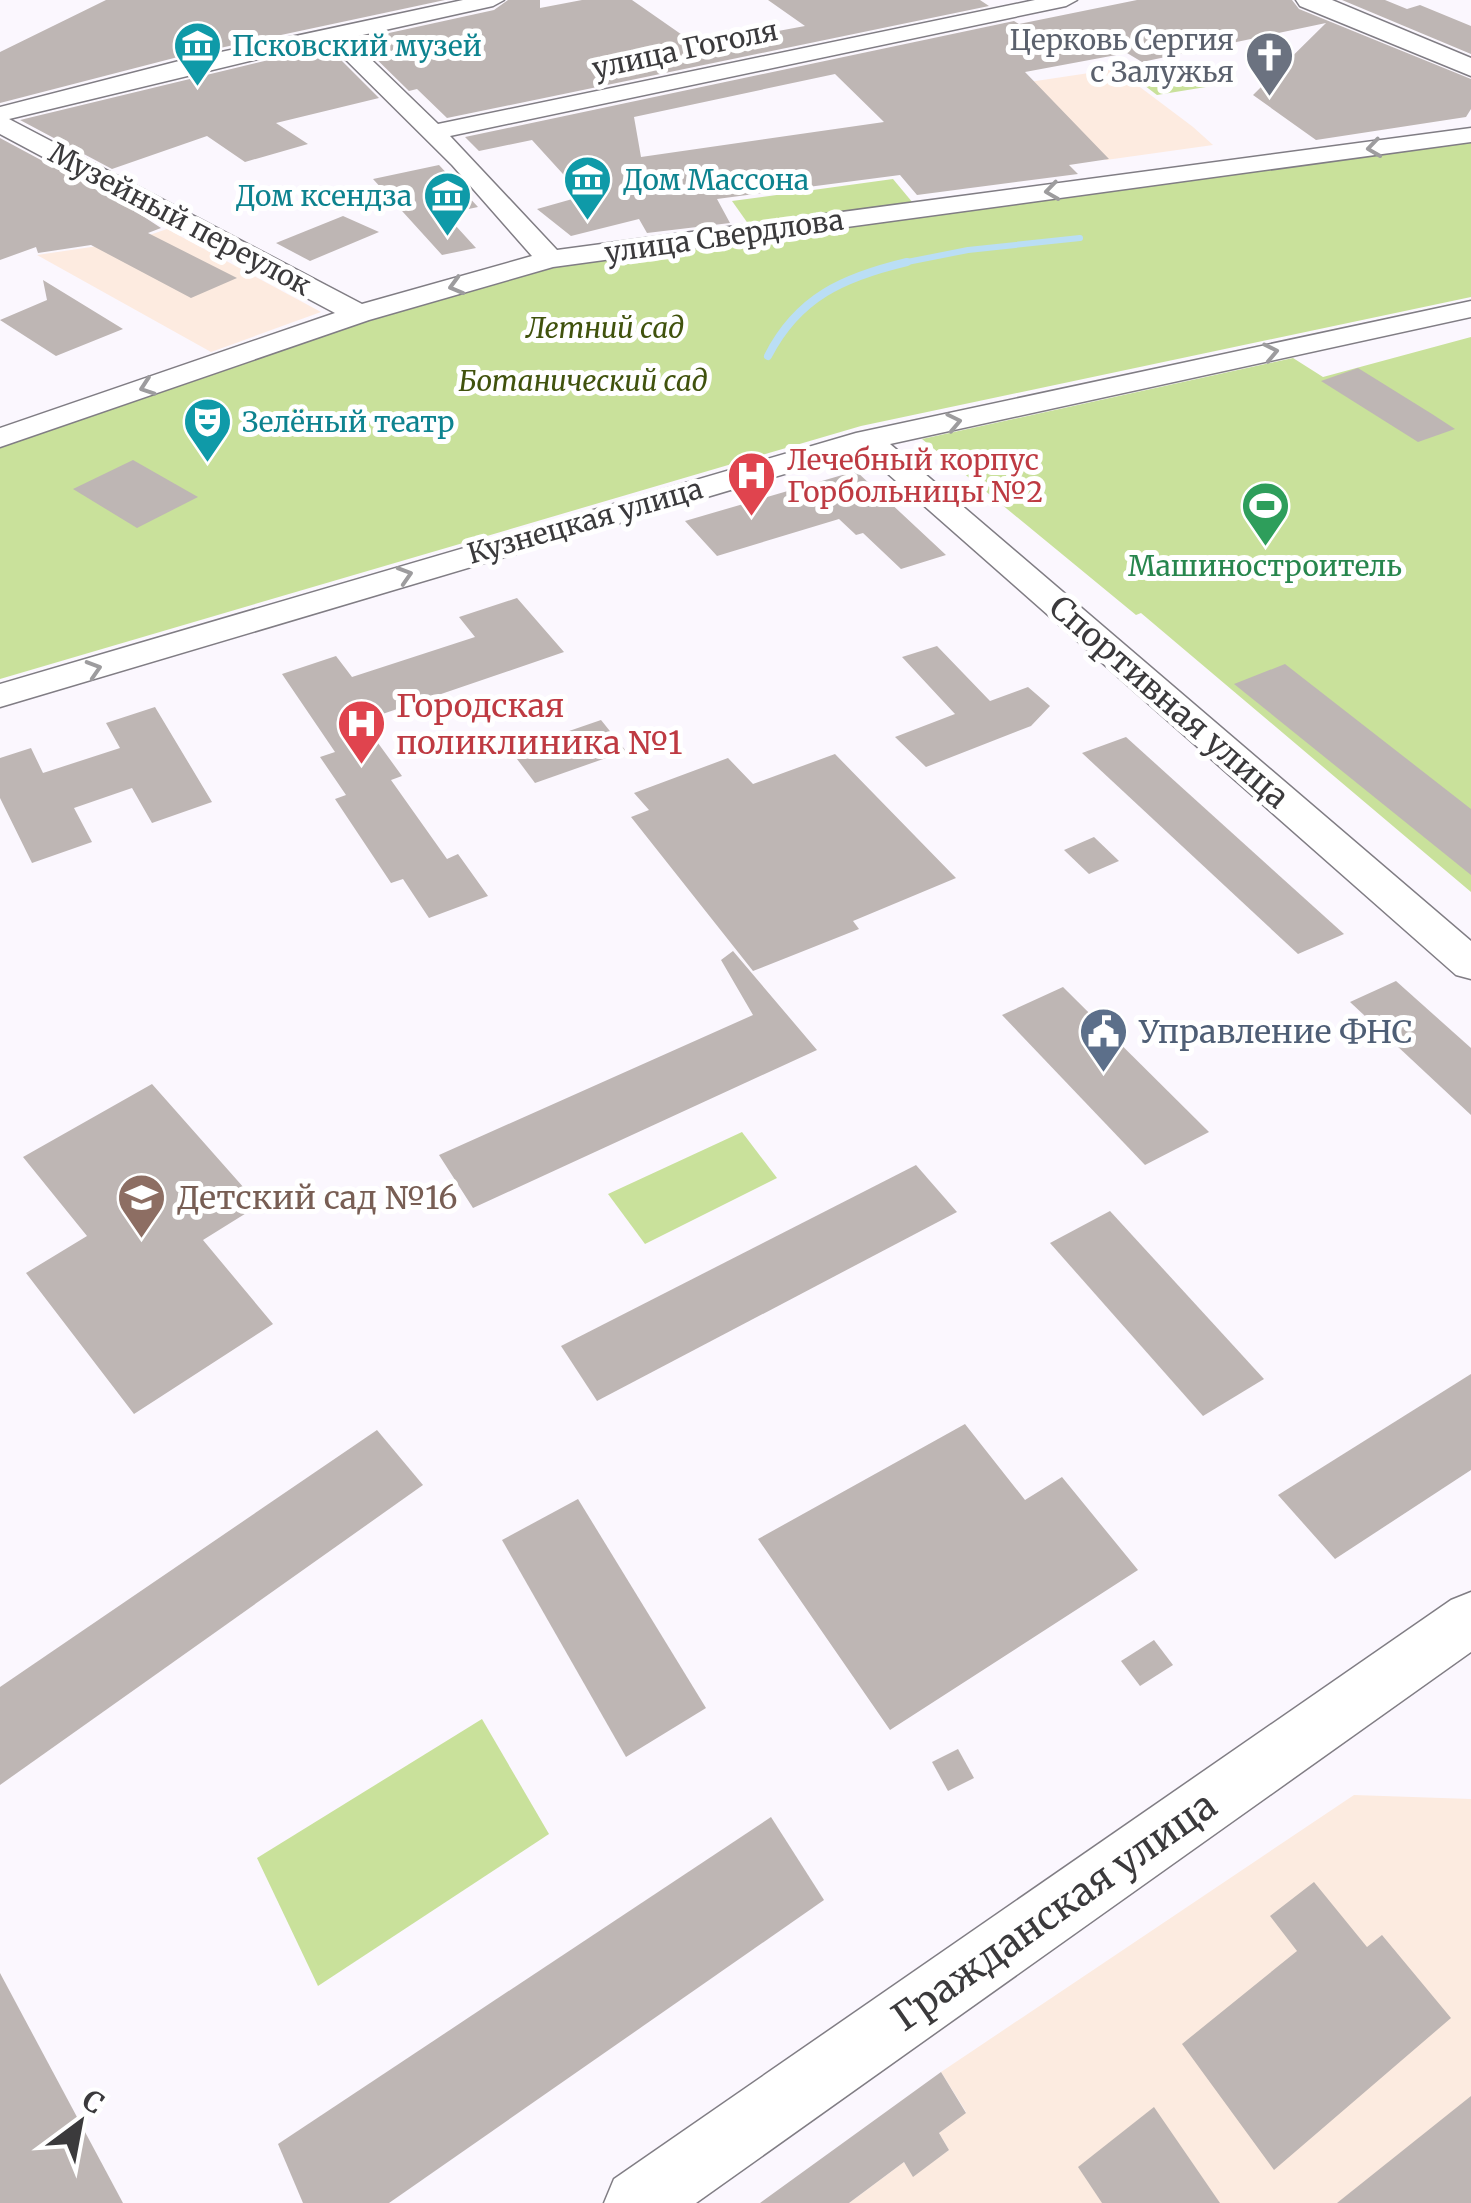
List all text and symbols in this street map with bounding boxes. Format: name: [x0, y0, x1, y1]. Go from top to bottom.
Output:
street label: улица Гоголя: [589, 12, 781, 86]
museum icon: Псковский музей: [171, 20, 223, 88]
place label: Церковь Сергия с Залужья: [1010, 22, 1234, 90]
place label: Псковский музей: [232, 28, 482, 64]
church icon: Церковь Сергия с Залужья: [1243, 30, 1295, 98]
street label: Музейный переулок: [43, 135, 318, 304]
one-way arrow: [1366, 137, 1382, 158]
museum icon: Дом Масcона: [562, 154, 614, 222]
place label: Дом Масcона: [623, 162, 809, 198]
museum icon: Дом ксендза: [421, 170, 473, 238]
place label: Дом ксендза: [236, 178, 412, 214]
one-way arrow: [1044, 180, 1061, 201]
street label: улица Свердлова: [602, 201, 846, 271]
one-way arrow: [448, 274, 465, 295]
park label: Летний сад: [525, 310, 684, 346]
one-way arrow: [1262, 343, 1279, 364]
park label: Ботанический сад: [458, 363, 708, 399]
one-way arrow: [140, 375, 157, 395]
theatre icon: Зелёный театр: [181, 396, 233, 464]
place label: Зелёный театр: [242, 404, 454, 440]
one-way arrow: [945, 412, 962, 433]
place label: Лечебный корпус Горбольницы №2: [787, 442, 1043, 510]
hospital icon: Лечебный корпус Горбольницы №2: [726, 450, 778, 518]
street label: Кузнецкая улица: [463, 470, 707, 572]
sports icon: Машиностроитель: [1239, 480, 1291, 548]
place label: Машиностроитель: [1128, 548, 1402, 584]
one-way arrow: [395, 566, 412, 587]
street label: Спортивная улица: [1041, 587, 1297, 817]
one-way arrow: [84, 660, 101, 680]
place label: Городская поликлиника №1: [396, 686, 683, 763]
hospital icon: Городская поликлиника №1: [335, 698, 387, 766]
public building icon: Управление ФНС: [1078, 1006, 1130, 1074]
place label: Управление ФНС: [1138, 1012, 1412, 1052]
school or university icon: Детский сад №16: [116, 1172, 168, 1240]
place label: Детский сад №16: [177, 1178, 458, 1218]
street label: Гражданская улица: [883, 1781, 1225, 2041]
north arrow: [30, 2073, 130, 2173]
text: С: [76, 2082, 111, 2122]

